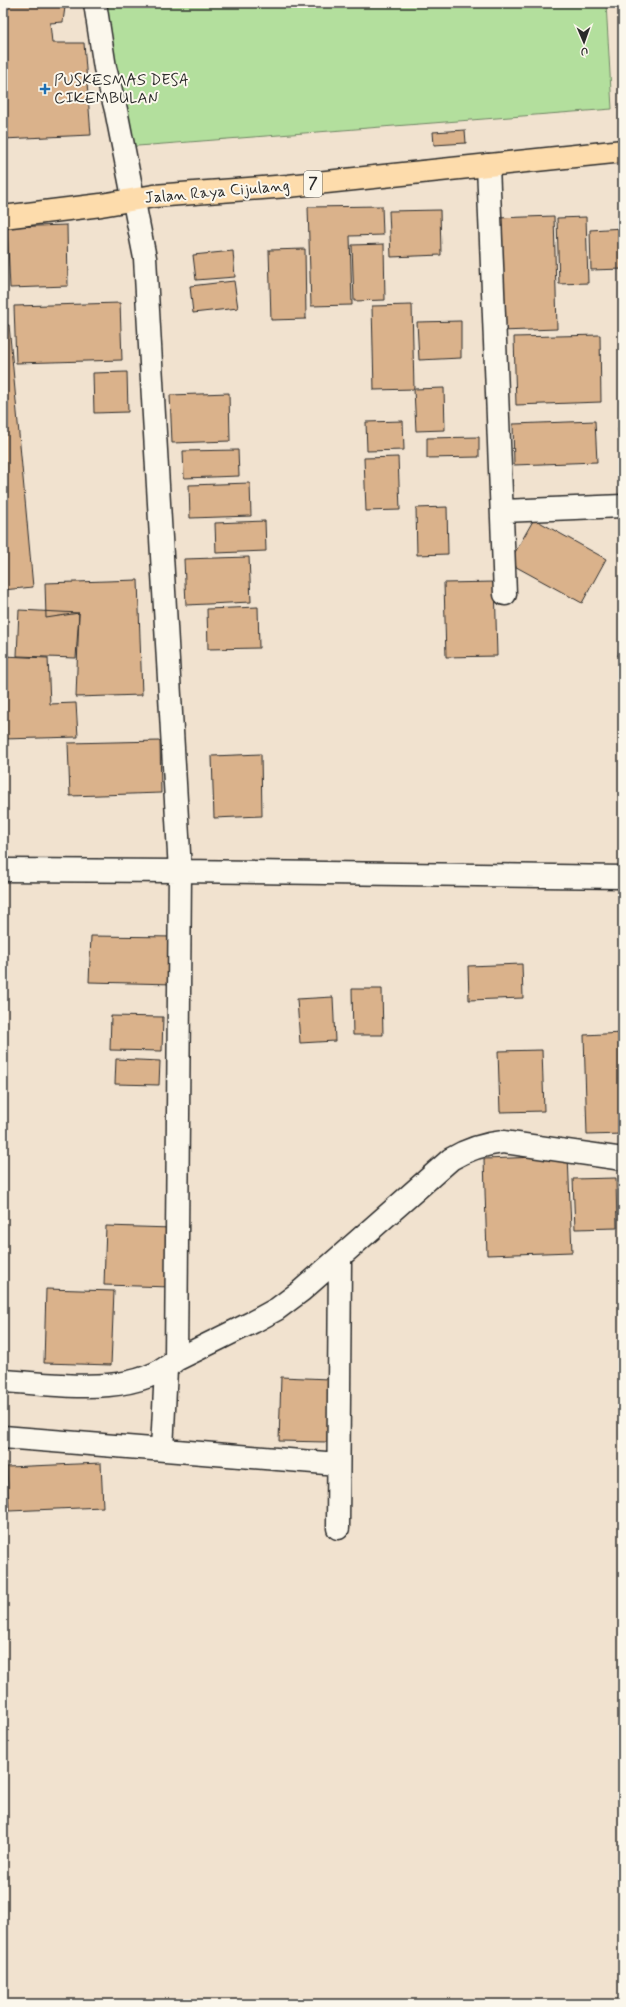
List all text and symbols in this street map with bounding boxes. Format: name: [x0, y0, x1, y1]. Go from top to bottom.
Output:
north arrow: [564, 22, 604, 62]
text: U: [580, 44, 588, 58]
place label: PUSKESMAS DESA CIKEMBULAN: [54, 70, 189, 109]
marker: PUSKESMAS DESA CIKEMBULAN: [39, 83, 51, 95]
road number: 7: [304, 171, 322, 197]
street label: Jalan Raya Cijulang: [144, 175, 290, 209]

